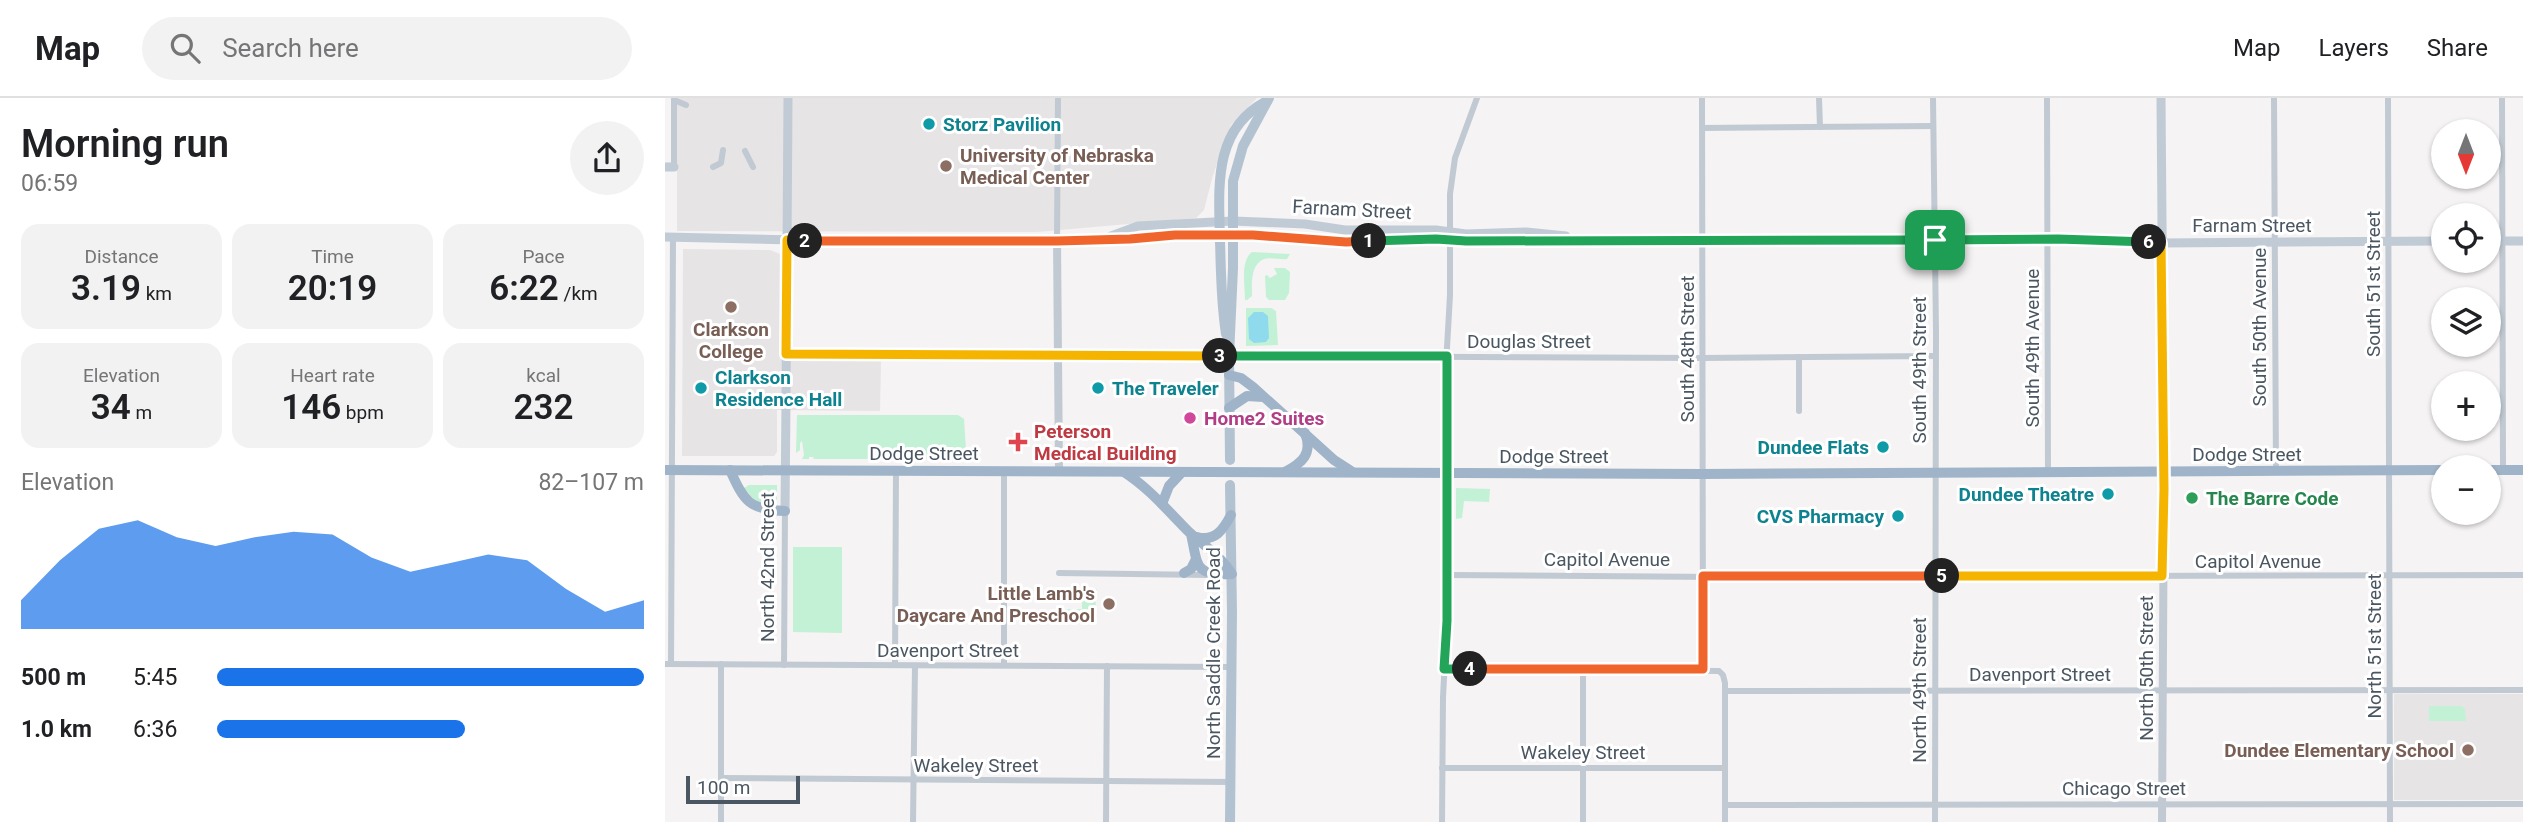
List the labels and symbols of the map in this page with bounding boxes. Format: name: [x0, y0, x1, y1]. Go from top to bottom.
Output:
place label: Storz Pavilion: [943, 113, 1061, 136]
marker: Storz Pavilion: [921, 116, 937, 132]
north arrow: [2431, 119, 2501, 189]
place label: University of Nebraska Medical Center: [960, 144, 1154, 189]
marker: University of Nebraska Medical Center: [938, 158, 954, 174]
street label: Farnam Street: [1292, 195, 1412, 224]
pin: [1905, 210, 1965, 270]
street label: South 51st Street: [2362, 211, 2385, 357]
street label: Farnam Street: [2192, 214, 2312, 237]
pin: 2: [787, 223, 823, 258]
pin: 1: [1351, 223, 1387, 258]
pin: 6: [2131, 225, 2167, 260]
street label: South 50th Avenue: [2248, 248, 2271, 406]
street label: South 49th Avenue: [2021, 269, 2044, 427]
street label: South 48th Street: [1676, 276, 1699, 422]
street label: South 49th Street: [1908, 297, 1931, 443]
marker: Clarkson College: [723, 299, 739, 315]
place label: Clarkson College: [693, 318, 769, 363]
street label: Douglas Street: [1467, 330, 1591, 353]
pin: 3: [1203, 338, 1237, 374]
place label: Clarkson Residence Hall: [715, 366, 842, 411]
place label: The Traveler: [1112, 377, 1219, 400]
marker: Clarkson Residence Hall: [693, 380, 709, 396]
marker: The Traveler: [1090, 380, 1106, 396]
place label: Home2 Suites: [1204, 407, 1325, 430]
marker: Home2 Suites: [1182, 410, 1198, 426]
place label: Peterson Medical Building: [1034, 420, 1177, 465]
marker: Peterson Medical Building: [1008, 432, 1028, 452]
place label: Dundee Flats: [1758, 436, 1869, 459]
marker: Dundee Flats: [1875, 439, 1891, 455]
street label: Dodge Street: [869, 442, 979, 465]
street label: Dodge Street: [2192, 443, 2302, 466]
street label: Dodge Street: [1499, 445, 1609, 468]
place label: Dundee Theatre: [1959, 483, 2094, 506]
marker: Dundee Theatre: [2100, 486, 2116, 502]
place label: The Barre Code: [2206, 487, 2339, 510]
marker: The Barre Code: [2184, 490, 2200, 506]
street label: North 42nd Street: [756, 492, 779, 642]
place label: CVS Pharmacy: [1757, 505, 1884, 528]
marker: CVS Pharmacy: [1890, 508, 1906, 524]
street label: North Saddle Creek Road: [1202, 547, 1225, 759]
street label: Capitol Avenue: [1544, 548, 1670, 571]
street label: Capitol Avenue: [2195, 550, 2321, 573]
pin: 5: [1925, 559, 1959, 594]
street label: North 51st Street: [2363, 574, 2386, 718]
place label: Little Lamb's Daycare And Preschool: [897, 582, 1095, 627]
street label: North 50th Street: [2135, 595, 2158, 741]
marker: Little Lamb's Daycare And Preschool: [1101, 596, 1117, 612]
street label: North 49th Street: [1908, 617, 1931, 763]
street label: Davenport Street: [877, 639, 1019, 662]
pin: 4: [1453, 652, 1487, 686]
street label: Davenport Street: [1969, 663, 2111, 686]
place label: Dundee Elementary School: [2224, 739, 2454, 762]
street label: Wakeley Street: [1521, 741, 1645, 764]
marker: Dundee Elementary School: [2460, 742, 2476, 758]
street label: Wakeley Street: [914, 754, 1038, 777]
scale bar: [686, 773, 800, 805]
street label: Chicago Street: [2062, 777, 2186, 800]

